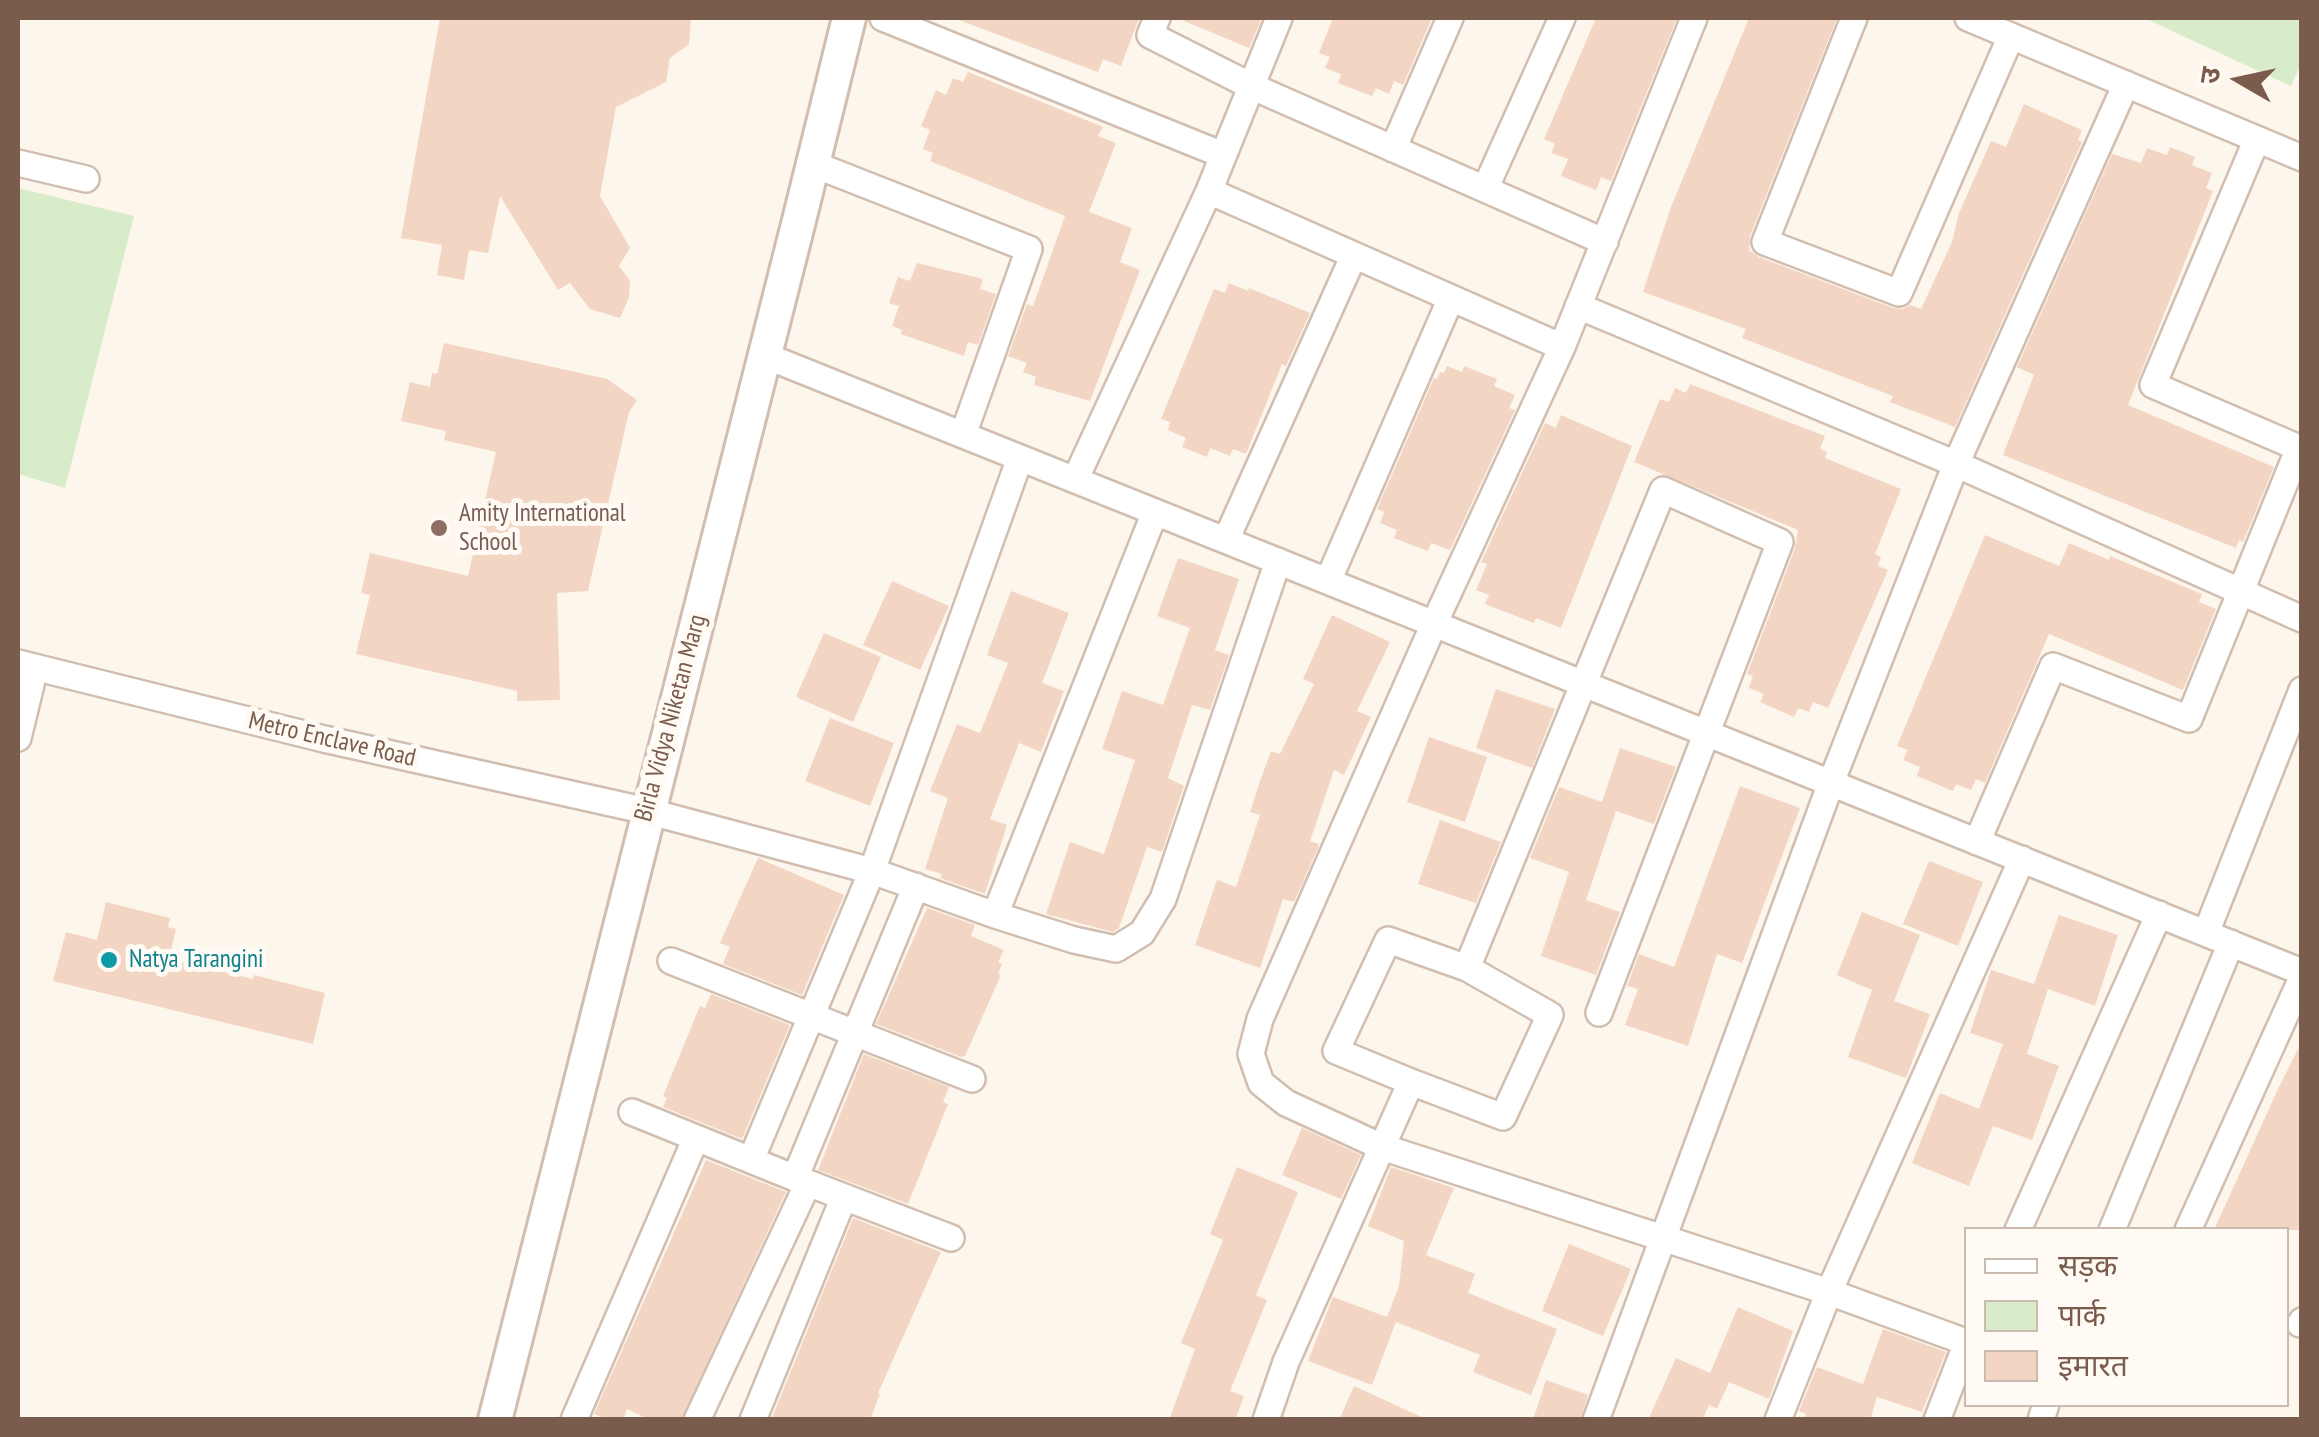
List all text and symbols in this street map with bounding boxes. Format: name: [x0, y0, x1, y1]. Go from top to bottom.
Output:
north arrow: [2189, 30, 2289, 130]
text: उ: [2189, 64, 2228, 86]
place label: Amity International School: [459, 499, 625, 558]
marker: Amity International School: [428, 517, 450, 539]
street label: Birla Vidya Niketan Marg: [629, 611, 713, 825]
street label: Metro Enclave Road: [246, 706, 418, 774]
place label: Natya Tarangini: [129, 945, 263, 975]
marker: Natya Tarangini: [98, 949, 120, 971]
legend: [1964, 1227, 2289, 1407]
text: सड़क: [2058, 1245, 2117, 1284]
text: पार्क: [2058, 1295, 2106, 1334]
text: इमारत: [2058, 1345, 2128, 1384]

